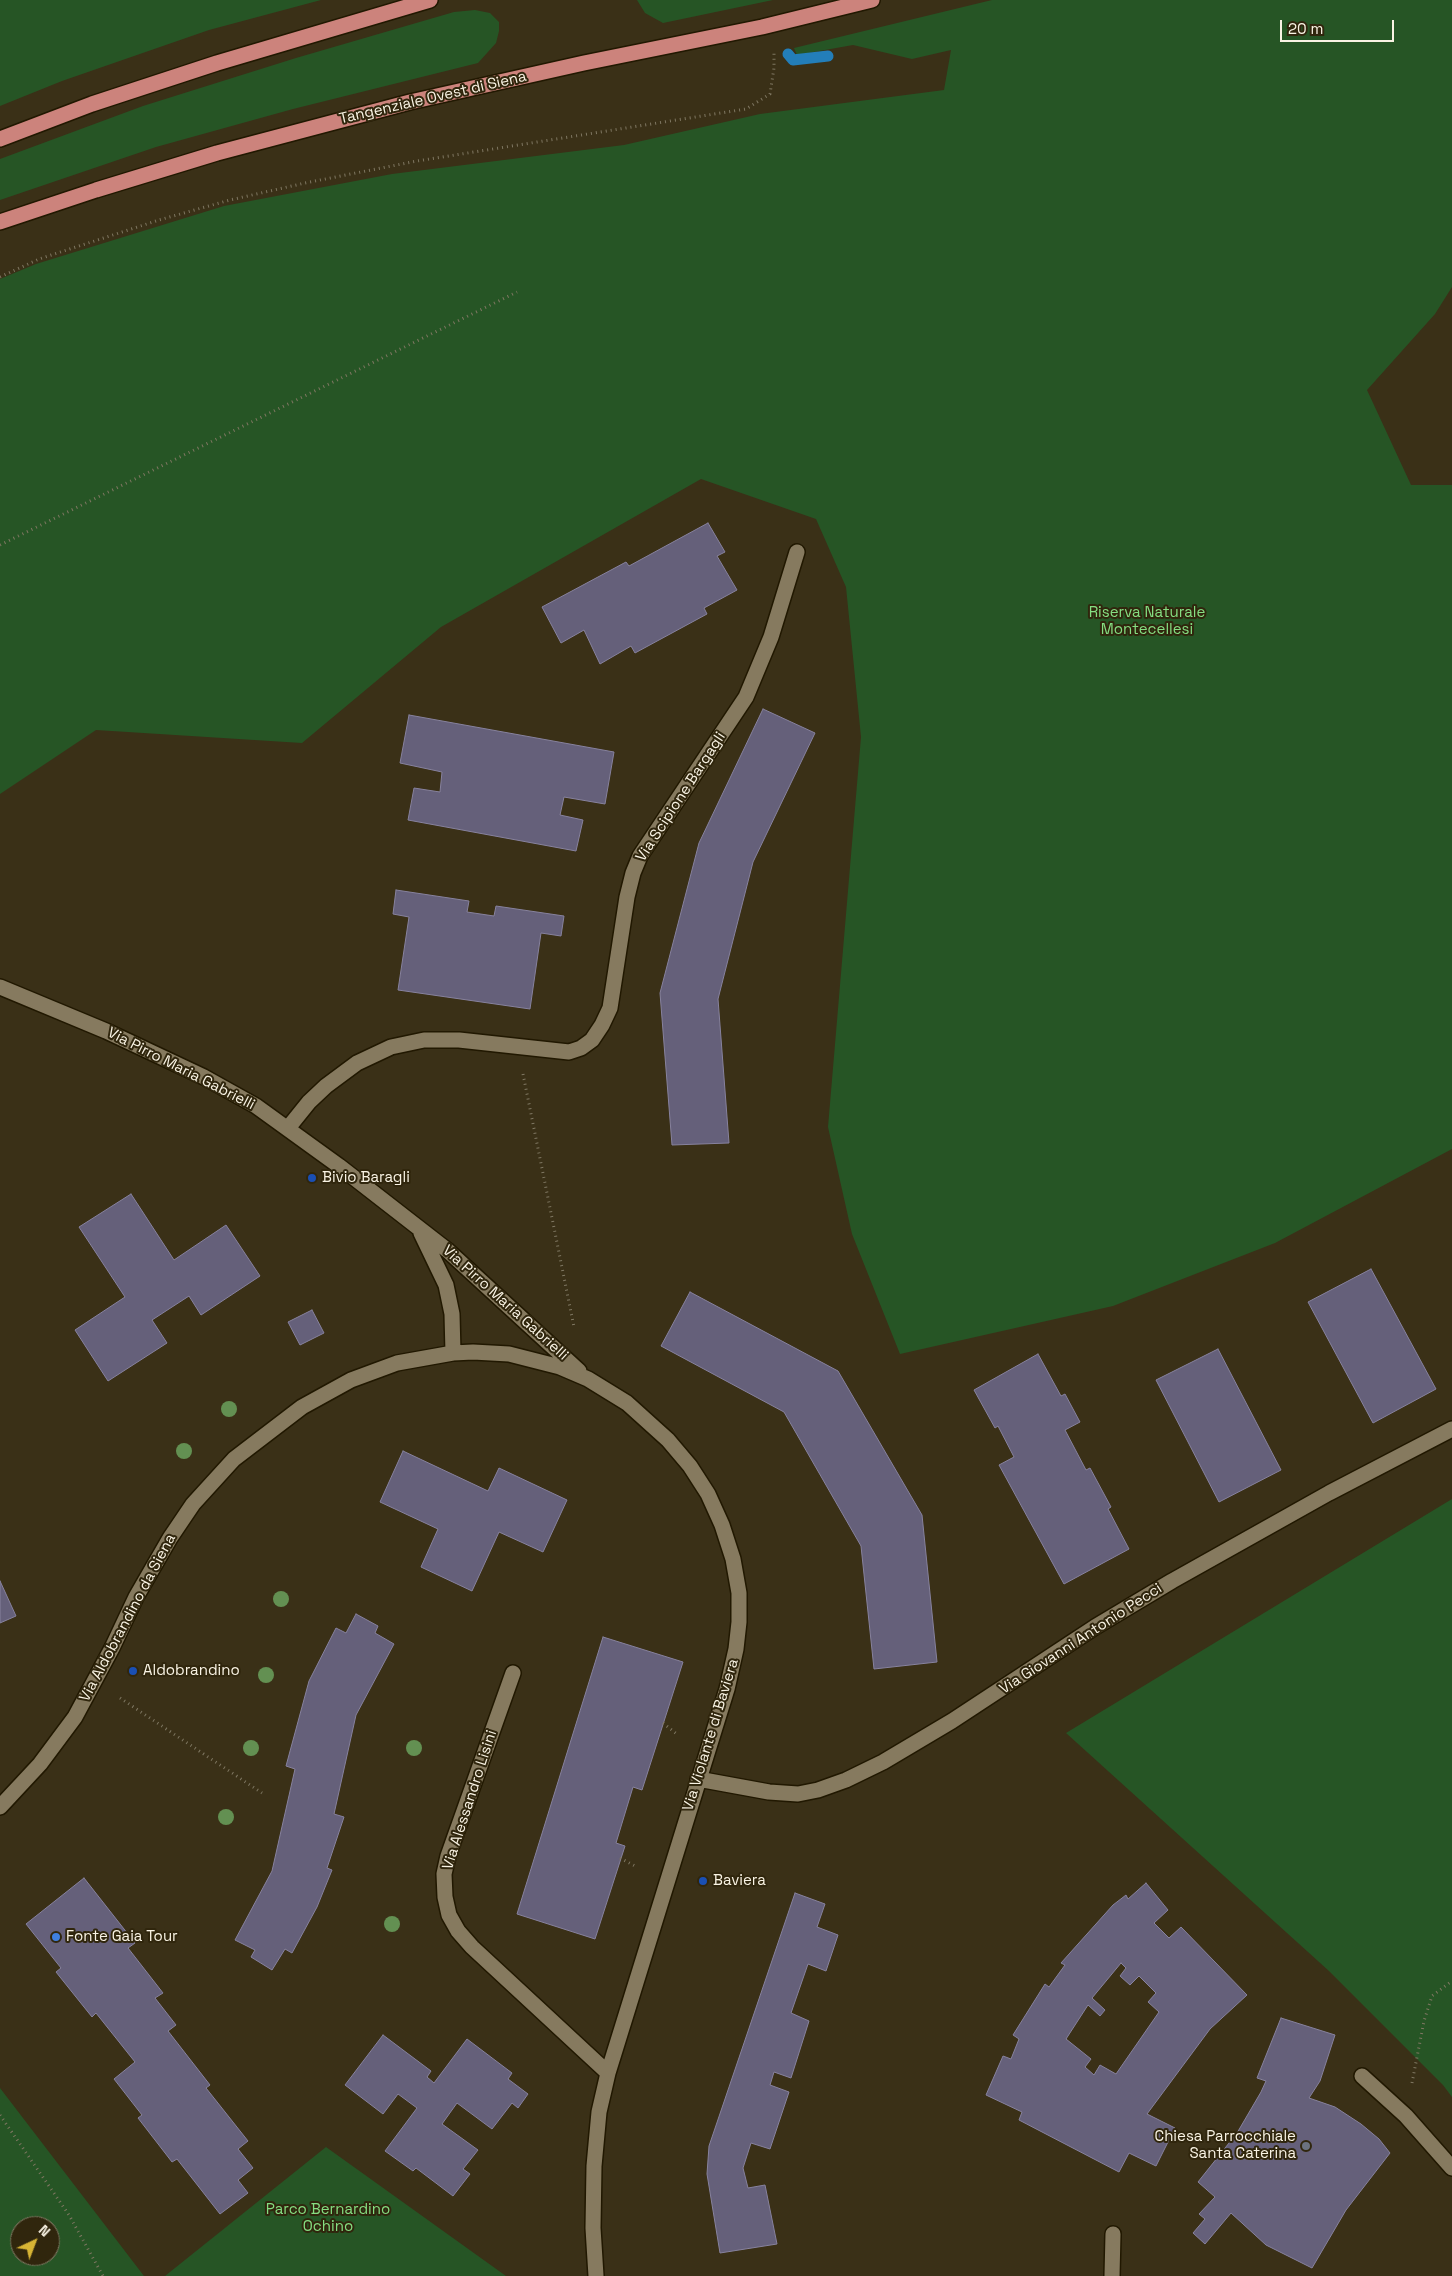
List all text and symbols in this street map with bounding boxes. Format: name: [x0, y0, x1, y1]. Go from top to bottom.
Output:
scale bar: [1282, 10, 1396, 42]
text: 20 m: [1288, 19, 1323, 38]
street label: Tangenziale Ovest di Siena: [338, 68, 528, 128]
park label: Riserva Naturale Montecellesi: [1089, 604, 1205, 639]
street label: Via Scipione Bargagli: [632, 729, 730, 865]
street label: Via Pirro Maria Gabrielli: [104, 1024, 258, 1114]
place label: Bivio Baragli: [322, 1169, 410, 1187]
marker: Bivio Baragli: [306, 1172, 318, 1184]
street label: Via Pirro Maria Gabrielli: [438, 1242, 572, 1364]
street label: Via Aldobrandino da Siena: [76, 1531, 180, 1705]
street label: Via Giovanni Antonio Pecci: [996, 1580, 1166, 1698]
street label: Via Violante di Baviera: [679, 1657, 743, 1813]
place label: Aldobrandino: [143, 1662, 240, 1680]
marker: Aldobrandino: [127, 1665, 139, 1677]
street label: Via Alessandro Lisini: [439, 1728, 501, 1872]
place label: Baviera: [713, 1872, 766, 1890]
marker: Baviera: [697, 1875, 709, 1887]
place label: Fonte Gaia Tour: [66, 1928, 178, 1946]
marker: Fonte Gaia Tour: [50, 1931, 62, 1943]
place label: Chiesa Parrocchiale Santa Caterina: [1155, 2128, 1296, 2163]
marker: Chiesa Parrocchiale Santa Caterina: [1300, 2140, 1312, 2152]
park label: Parco Bernardino Ochino: [266, 2201, 390, 2236]
north arrow: [10, 2216, 60, 2266]
text: N: [35, 2221, 54, 2241]

